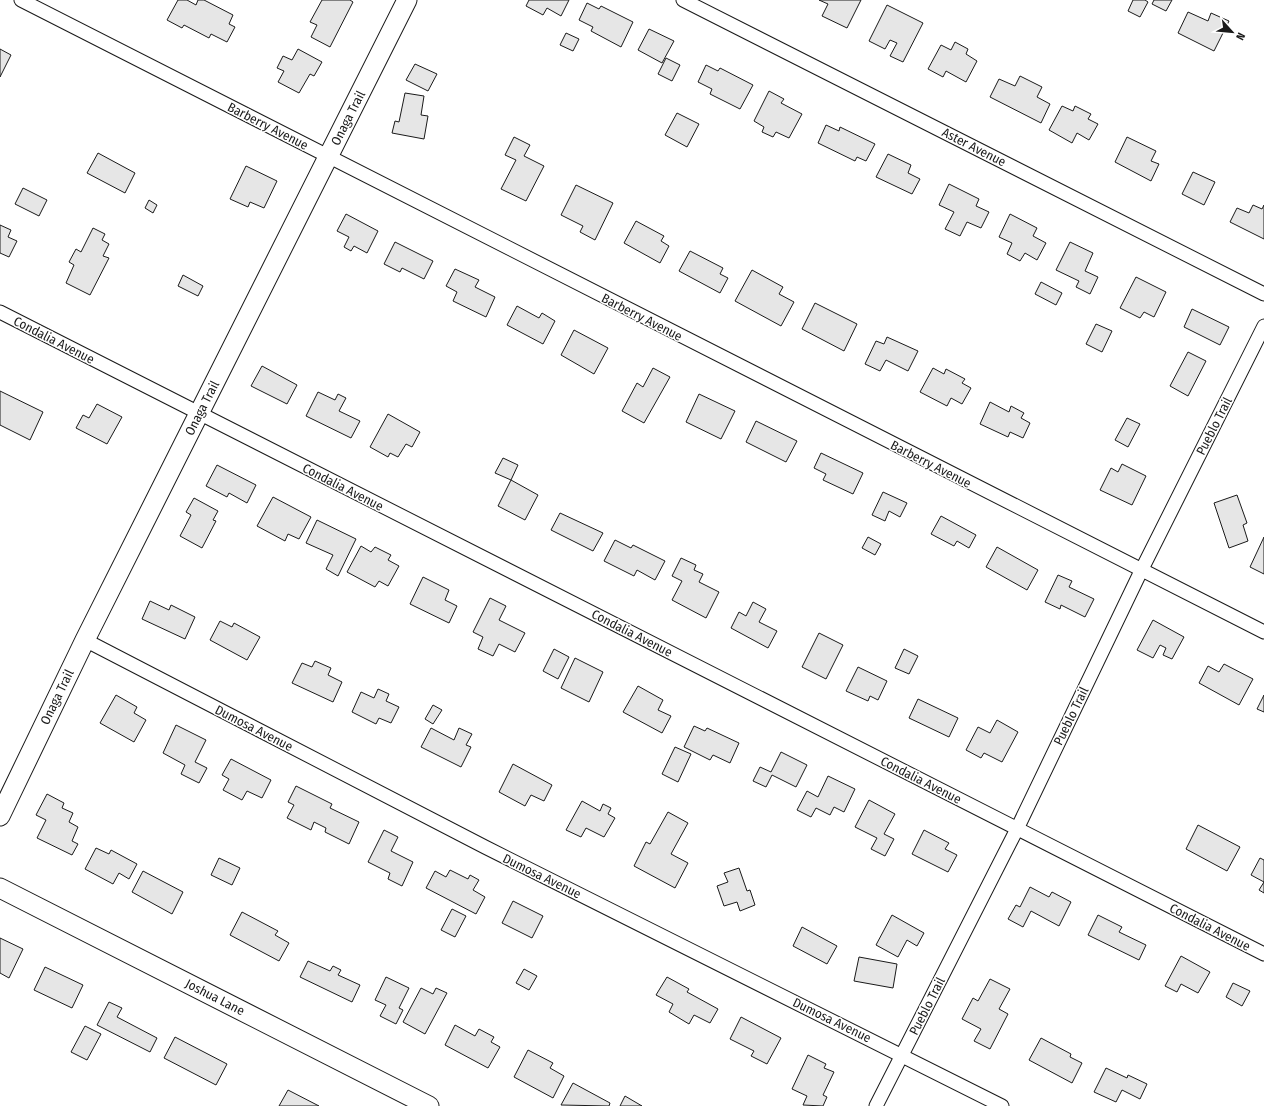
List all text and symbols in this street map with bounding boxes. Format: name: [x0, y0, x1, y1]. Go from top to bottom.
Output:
north arrow: [1212, 12, 1252, 52]
text: N: [1233, 30, 1248, 42]
street label: Onaga Trail: [328, 88, 368, 148]
street label: Barberry Avenue: [225, 99, 311, 153]
street label: Aster Avenue: [940, 125, 1008, 169]
street label: Barberry Avenue: [599, 290, 685, 344]
street label: Condalia Avenue: [11, 313, 97, 367]
street label: Onaga Trail: [182, 378, 222, 438]
street label: Pueblo Trail: [1193, 394, 1235, 457]
street label: Barberry Avenue: [888, 437, 974, 491]
street label: Condalia Avenue: [300, 460, 386, 514]
street label: Condalia Avenue: [589, 606, 675, 660]
street label: Onaga Trail: [37, 667, 77, 727]
street label: Pueblo Trail: [1051, 684, 1092, 747]
street label: Dumosa Avenue: [213, 702, 295, 754]
street label: Condalia Avenue: [878, 753, 964, 807]
street label: Dumosa Avenue: [500, 851, 584, 901]
street label: Condalia Avenue: [1167, 900, 1253, 954]
street label: Pueblo Trail: [906, 974, 948, 1037]
street label: Joshua Lane: [183, 976, 247, 1018]
street label: Dumosa Avenue: [790, 995, 874, 1045]

